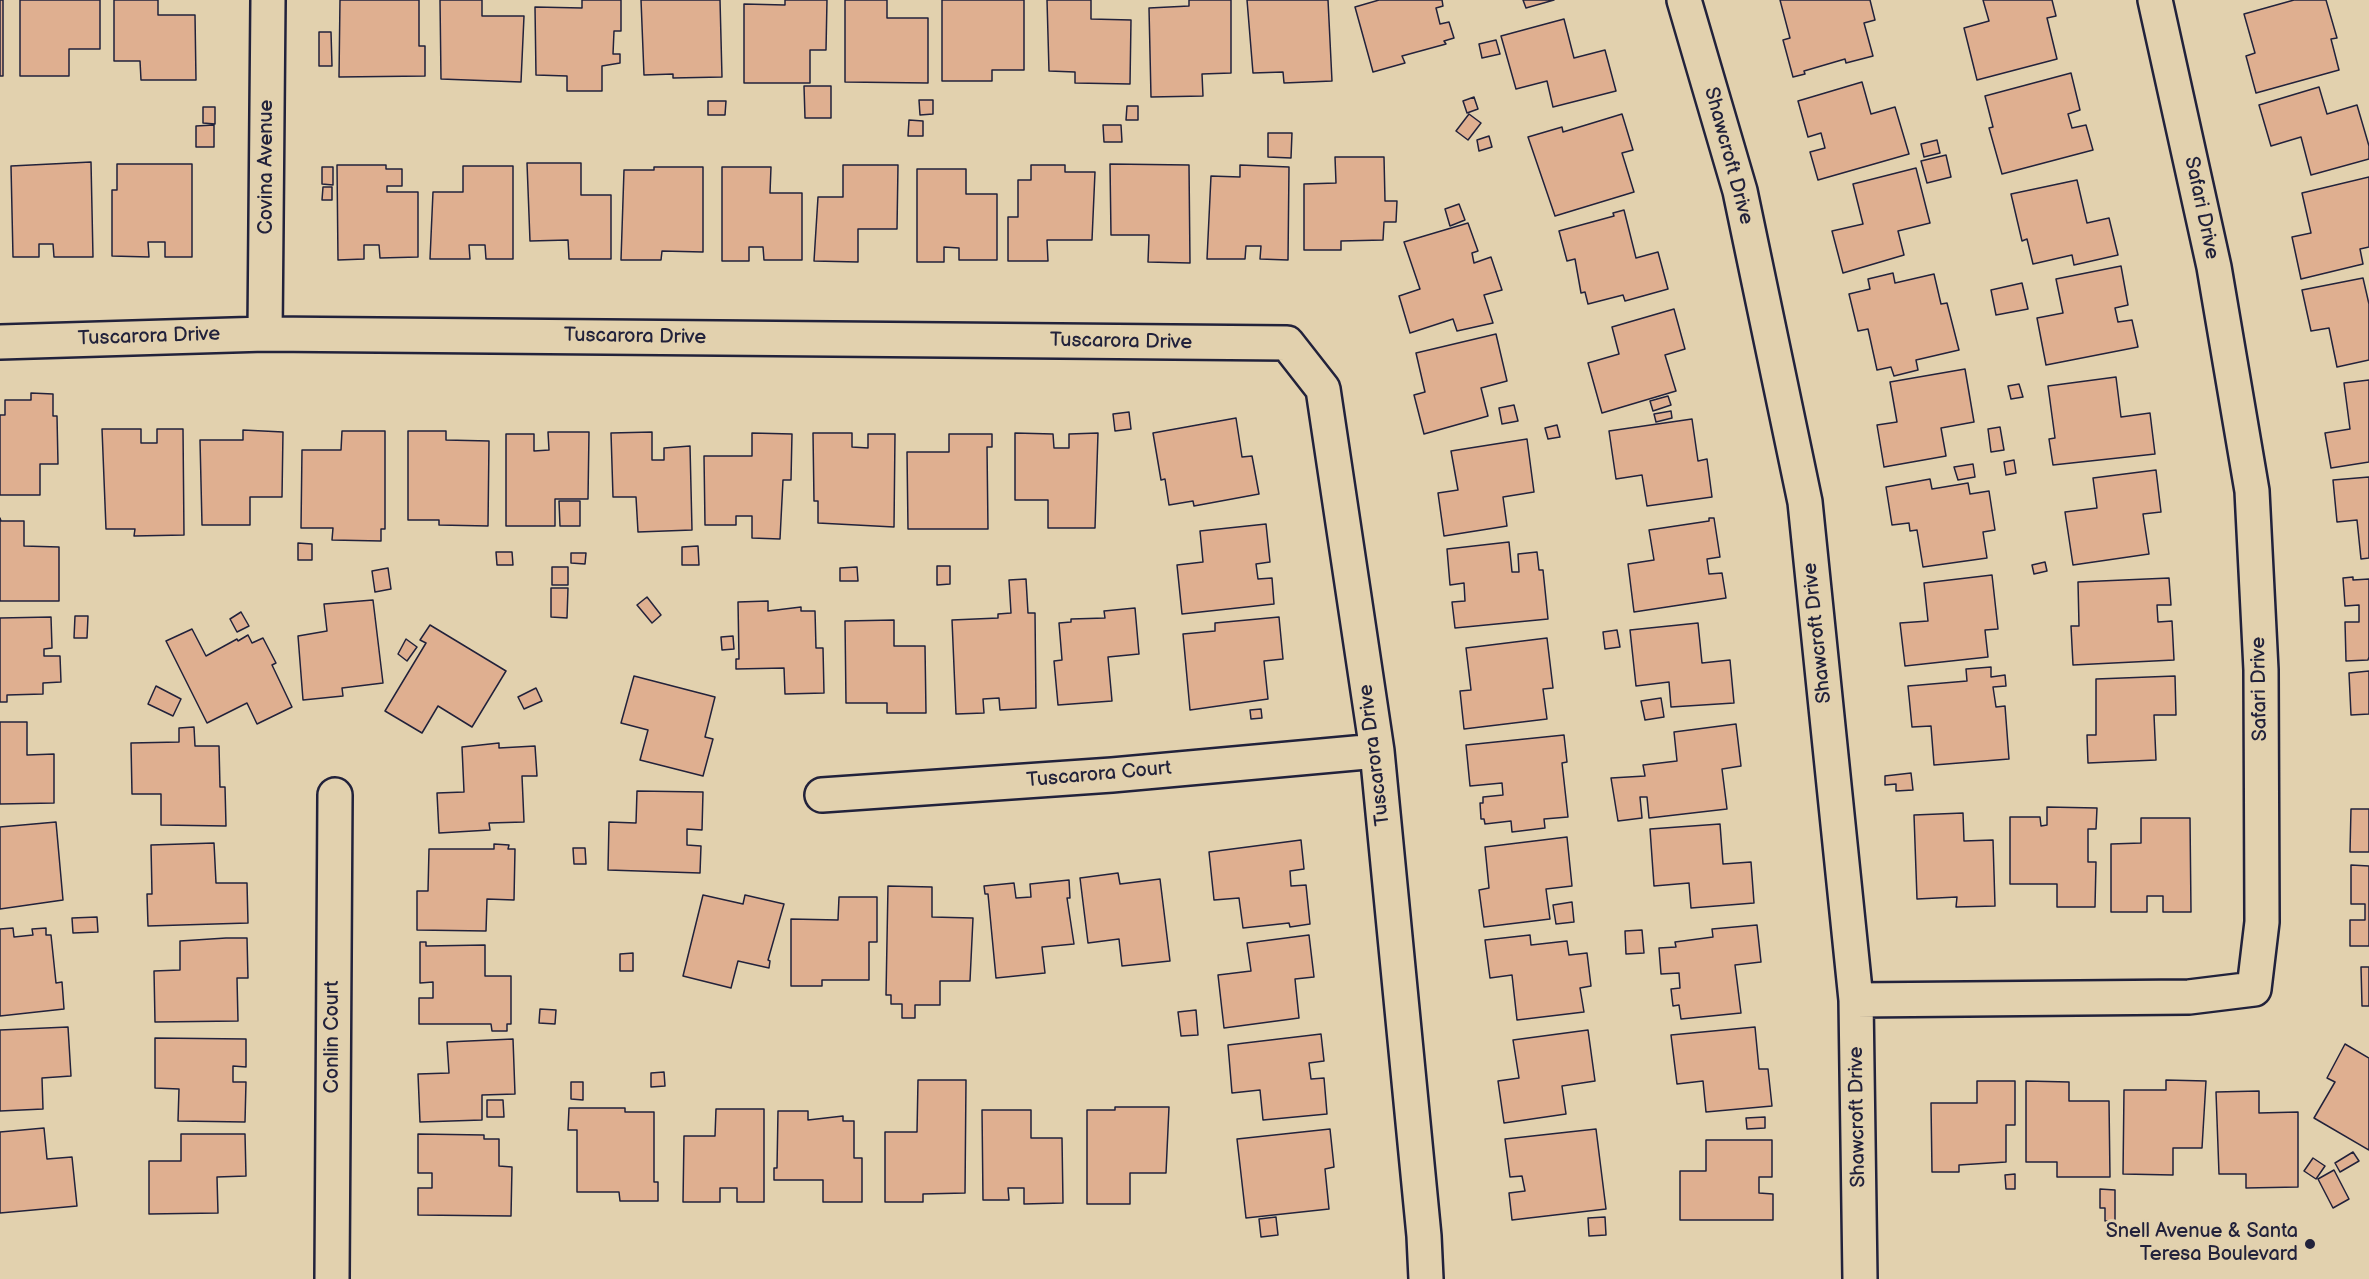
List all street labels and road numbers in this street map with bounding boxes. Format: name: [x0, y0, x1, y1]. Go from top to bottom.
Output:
street label: Shawcroft Drive: [1698, 85, 1758, 227]
street label: Covina Avenue: [255, 100, 279, 234]
street label: Safari Drive: [2178, 154, 2224, 262]
street label: Tuscarora Drive: [77, 323, 221, 351]
street label: Tuscarora Drive: [564, 324, 706, 350]
street label: Tuscarora Drive: [1050, 329, 1192, 355]
street label: Shawcroft Drive: [1799, 562, 1837, 704]
street label: Safari Drive: [2247, 637, 2273, 741]
street label: Tuscarora Drive: [1354, 683, 1396, 827]
street label: Tuscarora Court: [1026, 757, 1172, 793]
street label: Conlin Court: [321, 981, 345, 1093]
street label: Shawcroft Drive: [1845, 1046, 1871, 1188]

